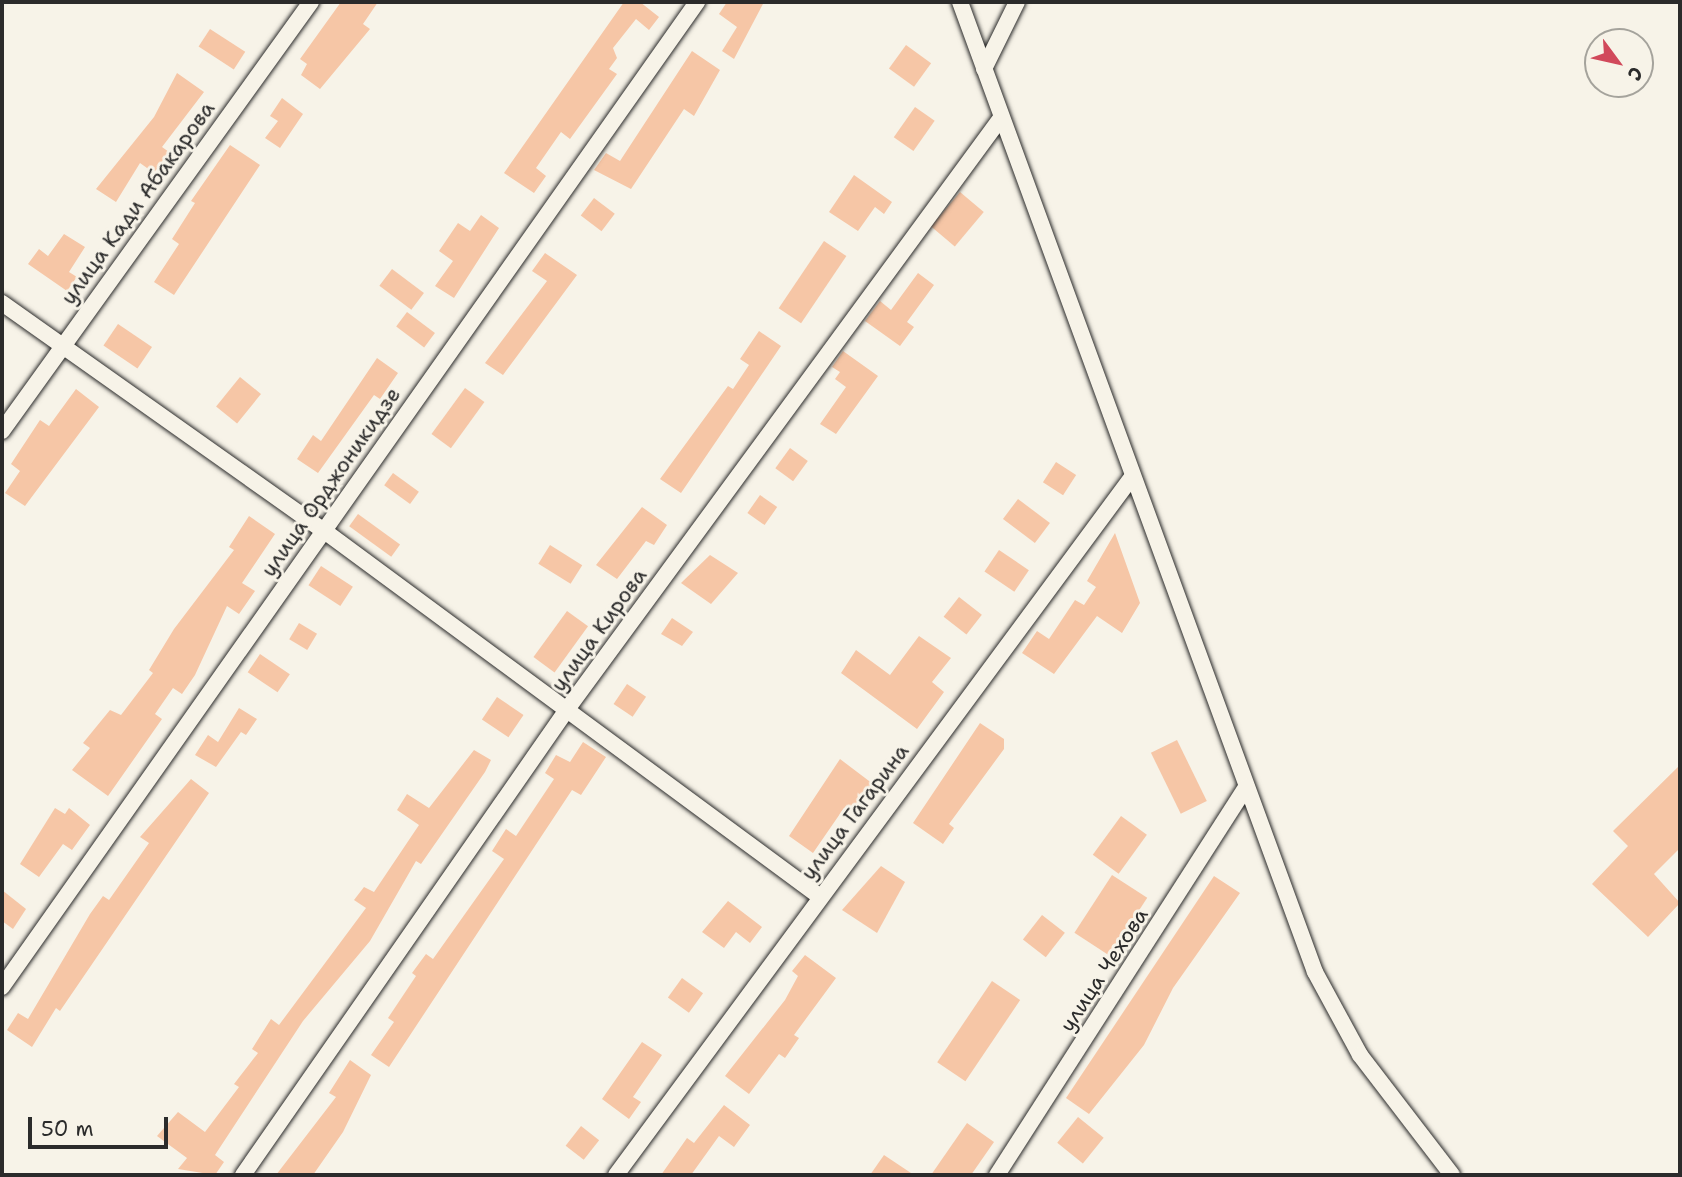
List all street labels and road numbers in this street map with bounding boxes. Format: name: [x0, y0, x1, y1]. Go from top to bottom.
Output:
street label: улица Кади Абакарова: [56, 97, 220, 309]
street label: улица Орджоникидзе: [256, 383, 406, 581]
street label: улица Кирова: [546, 564, 652, 696]
street label: улица Гагарина: [796, 739, 914, 885]
street label: улица Чехова: [1055, 903, 1153, 1037]

